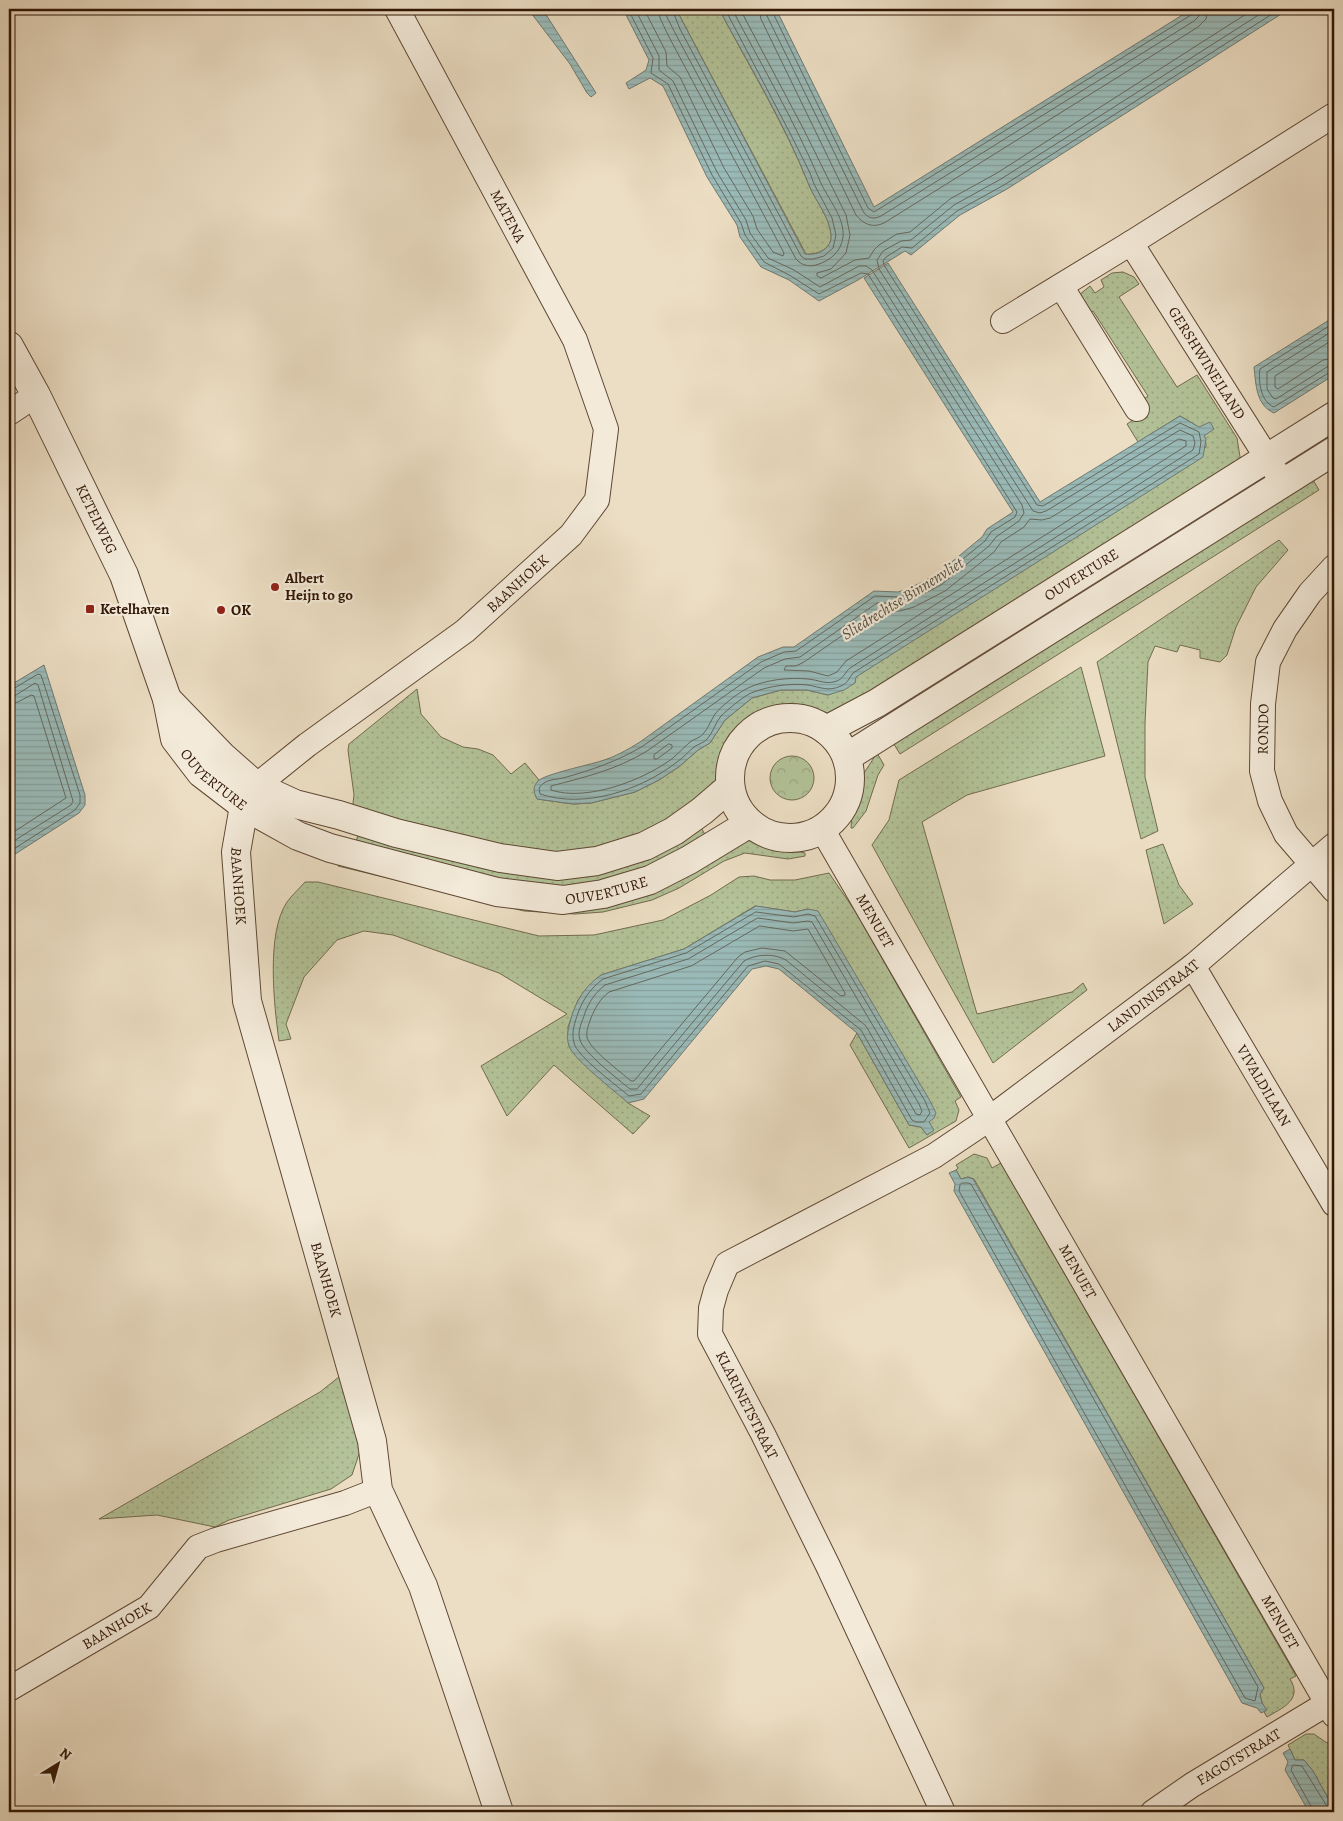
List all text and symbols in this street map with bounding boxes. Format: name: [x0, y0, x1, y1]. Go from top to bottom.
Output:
street label: MATENA: [486, 186, 530, 246]
street label: GERSHWINEILAND: [1164, 303, 1250, 423]
street label: KETELWEG: [71, 481, 122, 557]
street label: OUVERTURE: [1040, 544, 1122, 606]
street label: BAANHOEK: [482, 550, 553, 617]
water label: Sliedrechtse Binnenvliet: [837, 552, 969, 645]
place label: Albert Heijn to go: [284, 568, 353, 605]
marker: Albert Heijn to go: [269, 581, 281, 593]
place label: Ketelhaven: [100, 599, 170, 619]
place label: OK: [231, 600, 251, 620]
marker: Ketelhaven: [84, 603, 96, 615]
marker: OK: [215, 604, 227, 616]
street label: RONDO: [1253, 703, 1273, 755]
street label: OUVERTURE: [176, 744, 252, 815]
street label: BAANHOEK: [225, 846, 251, 926]
street label: OUVERTURE: [564, 871, 650, 910]
street label: MENUET: [851, 890, 899, 952]
street label: LANDINISTRAAT: [1103, 954, 1204, 1037]
street label: VIVALDILAAN: [1231, 1040, 1296, 1130]
street label: BAANHOEK: [306, 1240, 346, 1320]
street label: MENUET: [1054, 1241, 1102, 1303]
street label: KLARINETSTRAAT: [711, 1347, 783, 1463]
street label: MENUET: [1257, 1591, 1304, 1654]
street label: BAANHOEK: [78, 1597, 156, 1654]
street label: FAGOTSTRAAT: [1193, 1723, 1285, 1790]
north arrow: [32, 1738, 82, 1788]
text: N: [56, 1743, 75, 1765]

